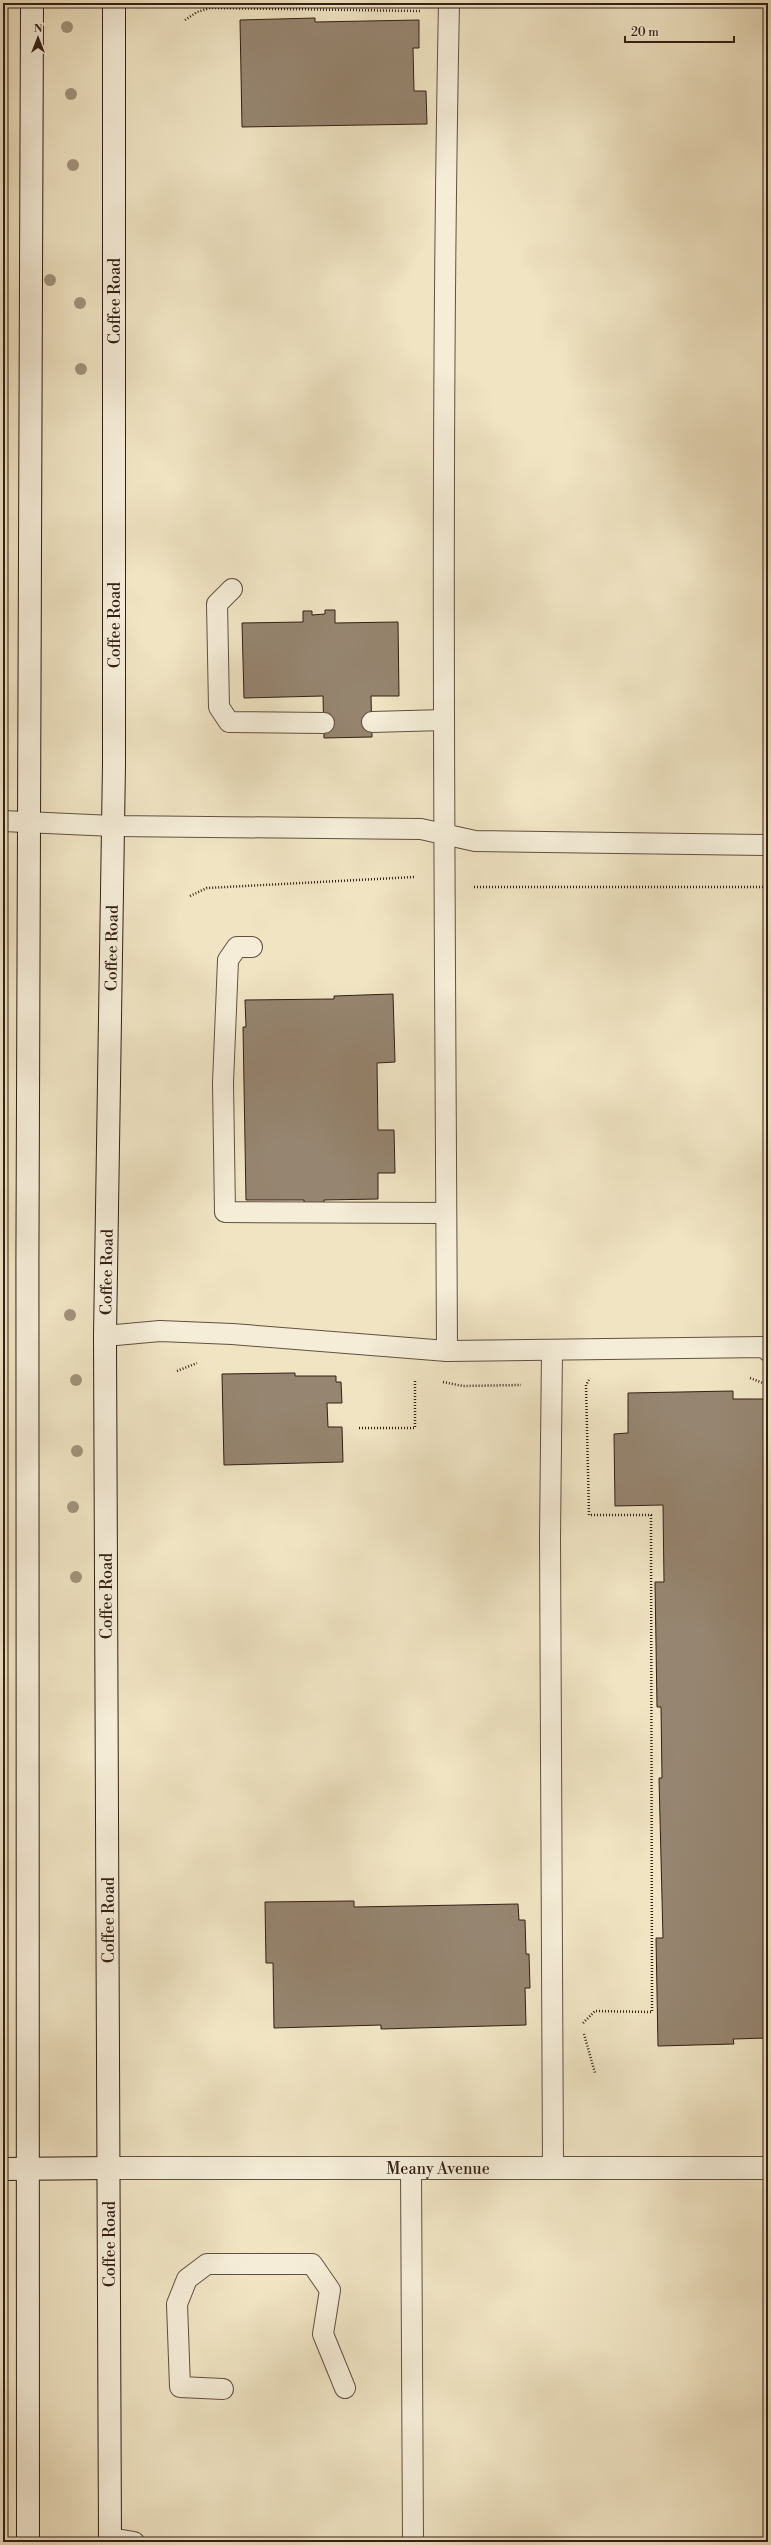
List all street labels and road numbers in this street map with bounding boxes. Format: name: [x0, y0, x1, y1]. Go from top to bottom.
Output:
street label: Coffee Road: [105, 258, 125, 344]
street label: Coffee Road: [105, 582, 125, 668]
street label: Coffee Road: [101, 905, 123, 991]
street label: Coffee Road: [96, 1229, 118, 1315]
street label: Coffee Road: [97, 1553, 117, 1639]
street label: Coffee Road: [99, 1877, 119, 1963]
street label: Meany Avenue: [386, 2159, 490, 2179]
street label: Coffee Road: [100, 2201, 120, 2287]

